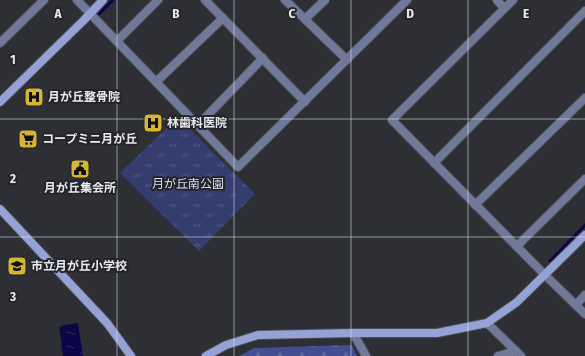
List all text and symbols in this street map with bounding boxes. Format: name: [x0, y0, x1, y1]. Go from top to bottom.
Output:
text: A: [53, 6, 62, 21]
text: B: [172, 6, 180, 21]
text: C: [289, 6, 296, 21]
text: D: [406, 6, 414, 21]
text: E: [523, 6, 529, 21]
text: 1: [10, 52, 16, 67]
hospital icon: 月が丘整骨院: [23, 86, 45, 108]
place label: 月が丘整骨院: [48, 90, 120, 104]
hospital icon: 林歯科医院: [142, 112, 164, 134]
place label: 林歯科医院: [167, 116, 227, 130]
supermarket icon: コープミニ月が丘: [17, 128, 39, 150]
place label: コープミニ月が丘: [42, 132, 137, 146]
public building icon: 月が丘集会所: [69, 158, 91, 180]
text: 2: [9, 171, 16, 186]
park label: 月が丘南公園: [152, 177, 224, 191]
place label: 月が丘集会所: [44, 181, 116, 195]
school or university icon: 市立月が丘小学校: [6, 255, 28, 277]
place label: 市立月が丘小学校: [31, 259, 127, 273]
text: 3: [9, 289, 16, 304]

